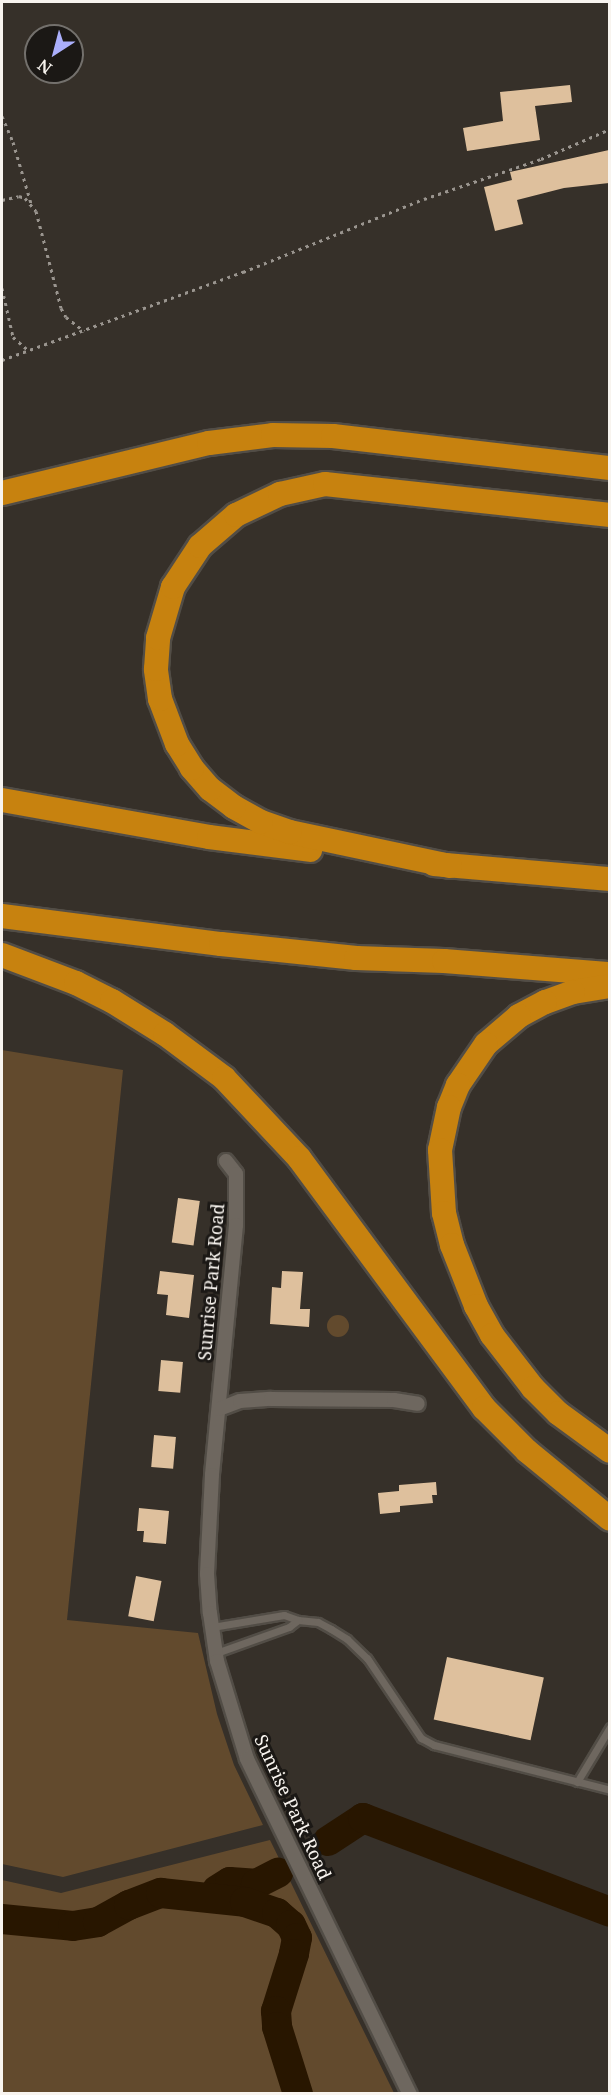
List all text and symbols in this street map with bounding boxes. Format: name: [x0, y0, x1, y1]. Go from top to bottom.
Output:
north arrow: [24, 24, 84, 84]
text: N: [33, 54, 56, 80]
street label: Sunrise Park Road: [193, 1203, 229, 1361]
street label: Sunrise Park Road: [250, 1731, 336, 1883]

